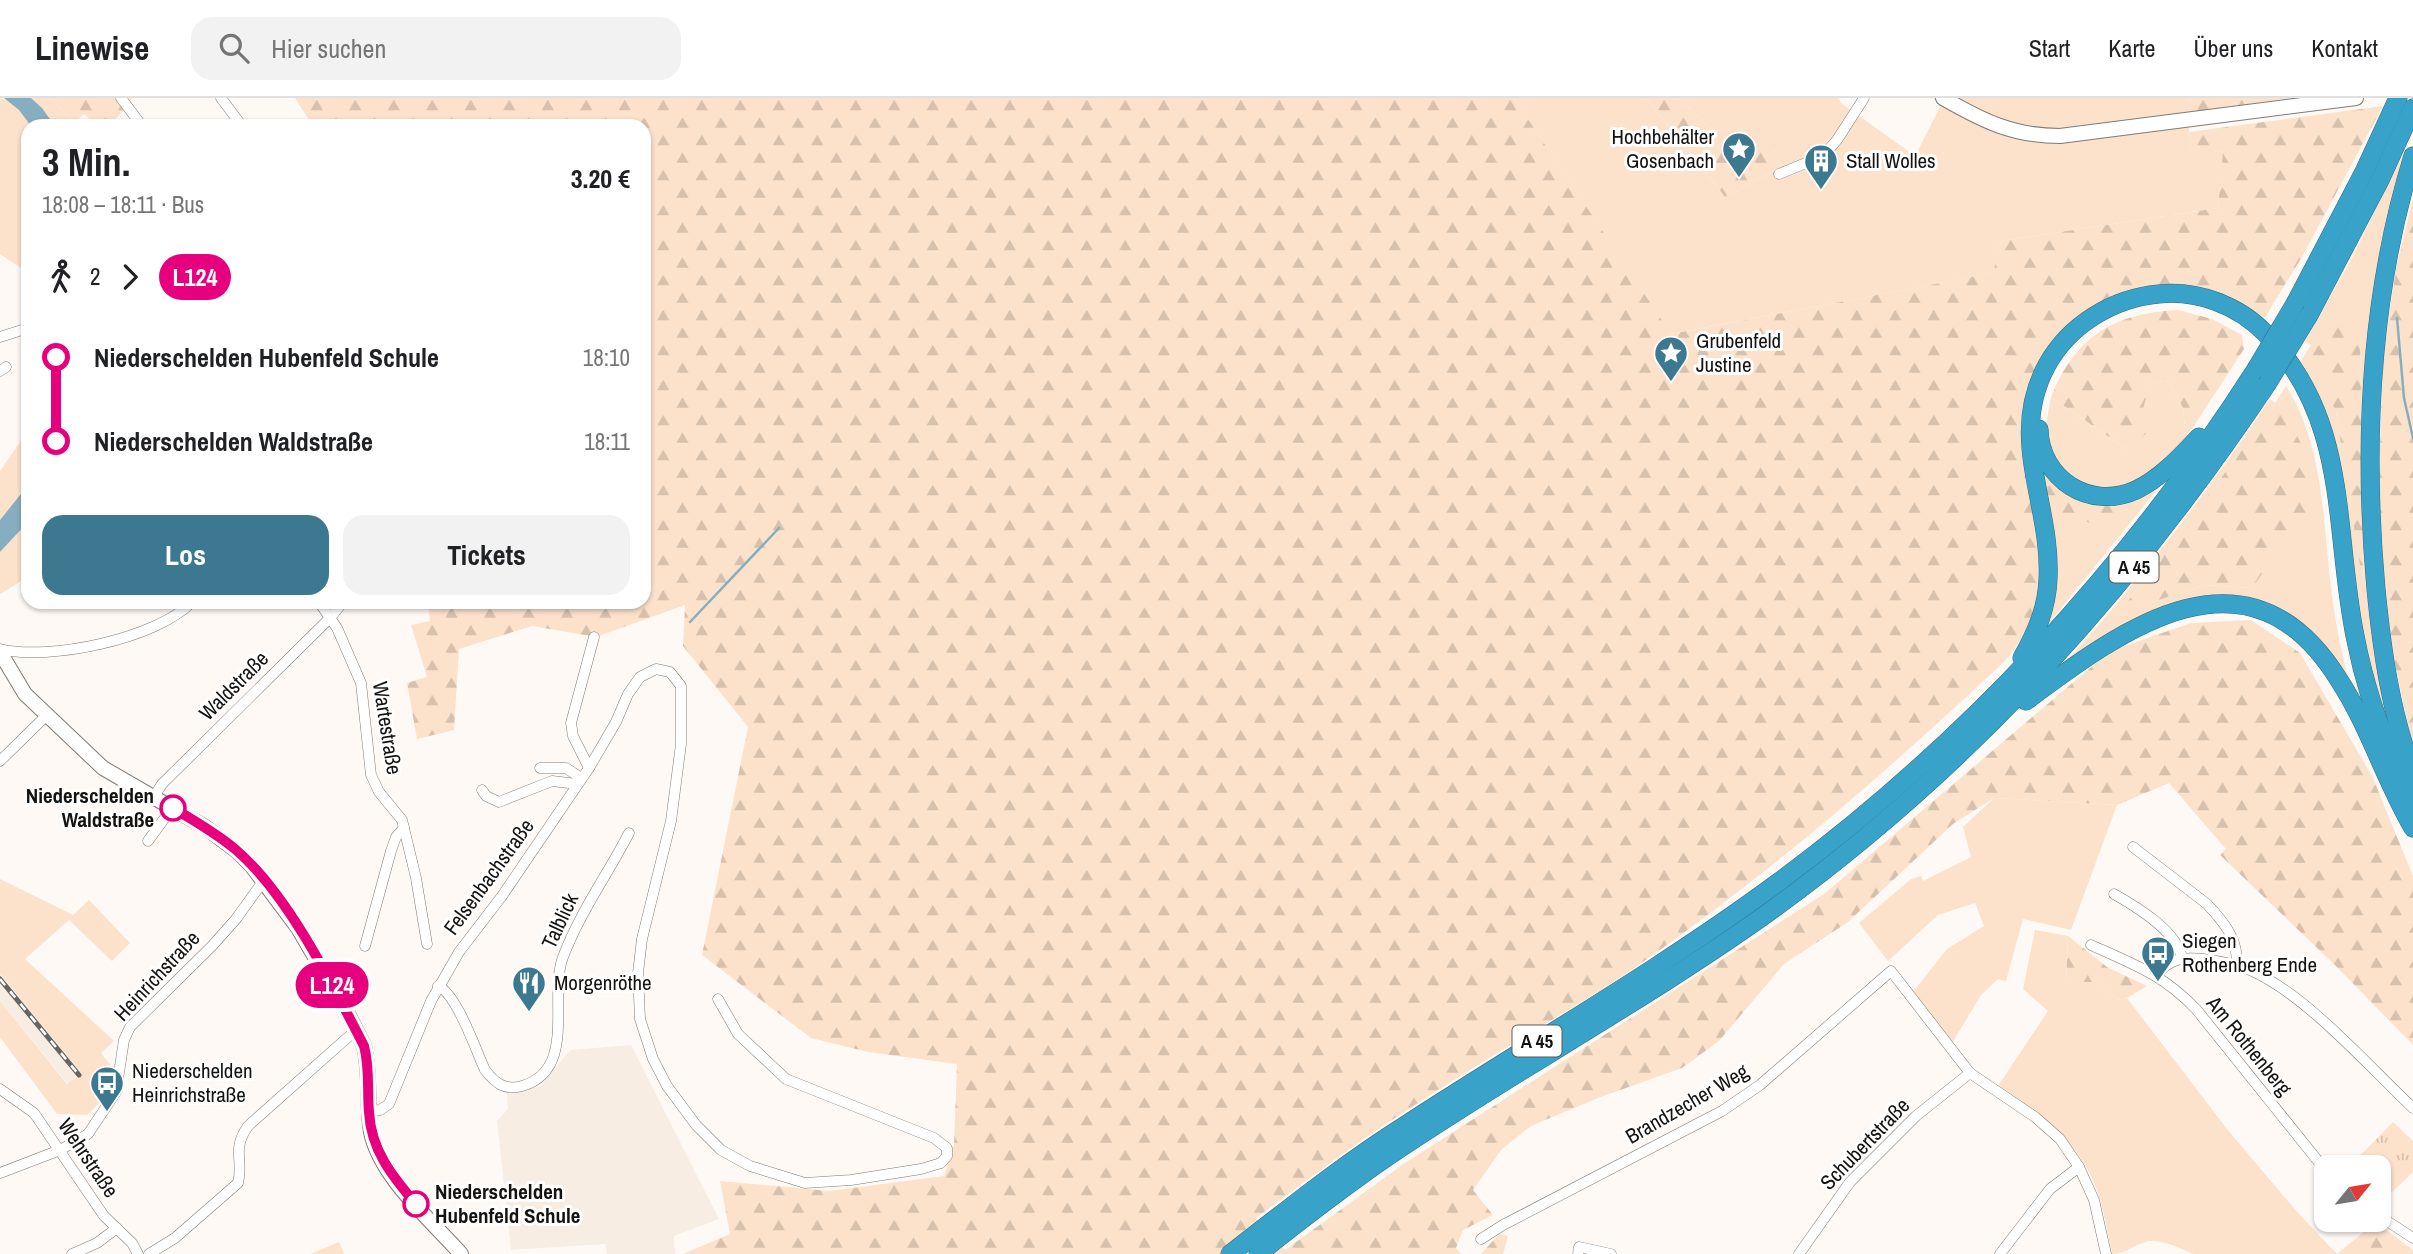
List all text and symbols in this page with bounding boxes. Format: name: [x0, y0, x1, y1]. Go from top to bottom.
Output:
search box: [191, 17, 681, 80]
text: Linewise: [35, 26, 149, 70]
icon: search: [215, 29, 253, 67]
text: Hier suchen: [271, 31, 386, 66]
text: Start: [2029, 32, 2070, 64]
text: Karte: [2108, 32, 2155, 64]
text: Über uns: [2193, 32, 2273, 64]
text: Kontakt: [2311, 32, 2378, 64]
place label: Hochbehälter Gosenbach: [1612, 122, 1714, 175]
place icon: Hochbehälter Gosenbach: [1720, 130, 1758, 179]
text: 3 Min.: [42, 137, 130, 188]
building icon: Stall Wolles: [1802, 142, 1840, 191]
place label: Stall Wolles: [1846, 146, 1936, 175]
text: 3.20 €: [571, 161, 630, 196]
text: 18:08 – 18:11 · Bus: [42, 189, 204, 220]
icon: walk: [42, 258, 80, 296]
icon: forward: [111, 258, 149, 296]
text: 2: [90, 261, 101, 292]
text: L124: [173, 261, 217, 293]
place label: Grubenfeld Justine: [1696, 326, 1781, 379]
place icon: Grubenfeld Justine: [1652, 334, 1690, 383]
text: Niederschelden Hubenfeld Schule: [94, 340, 439, 375]
text: 18:10: [583, 342, 630, 373]
text: Niederschelden Waldstraße: [94, 424, 373, 459]
text: 18:11: [584, 426, 630, 457]
button: Los: [42, 515, 329, 595]
button: Tickets: [343, 515, 630, 595]
road number: A 45: [2110, 552, 2158, 582]
street label: Waldstraße: [192, 644, 275, 727]
street label: Wartestraße: [366, 679, 409, 777]
place label: Niederschelden Waldstraße: [26, 781, 154, 834]
marker: Niederschelden Waldstraße: [160, 795, 186, 821]
street label: Felsenbachstraße: [437, 813, 541, 941]
street label: Talblick: [534, 888, 585, 953]
street label: Heinrichstraße: [107, 924, 206, 1027]
place label: Siegen Rothenberg Ende: [2182, 926, 2317, 979]
bus stop icon: Siegen Rothenberg Ende: [2139, 934, 2177, 983]
line badge: L124: [283, 962, 381, 1008]
restaurant icon: Morgenröthe: [510, 964, 548, 1013]
place label: Morgenröthe: [554, 968, 652, 997]
text: L124: [310, 969, 354, 1001]
street label: Am Rothenberg: [2200, 989, 2299, 1102]
road number: A 45: [1512, 1026, 1562, 1057]
place label: Niederschelden Heinrichstraße: [132, 1056, 253, 1109]
street label: Brandzecher Weg: [1620, 1056, 1754, 1151]
bus stop icon: Niederschelden Heinrichstraße: [88, 1064, 126, 1113]
street label: Schubertstraße: [1813, 1091, 1916, 1196]
street label: Wehrstraße: [51, 1112, 126, 1203]
north arrow: [2314, 1155, 2390, 1232]
map controls: [2314, 1155, 2391, 1232]
place label: Niederschelden Hubenfeld Schule: [435, 1177, 580, 1230]
marker: Niederschelden Hubenfeld Schule: [403, 1191, 429, 1217]

